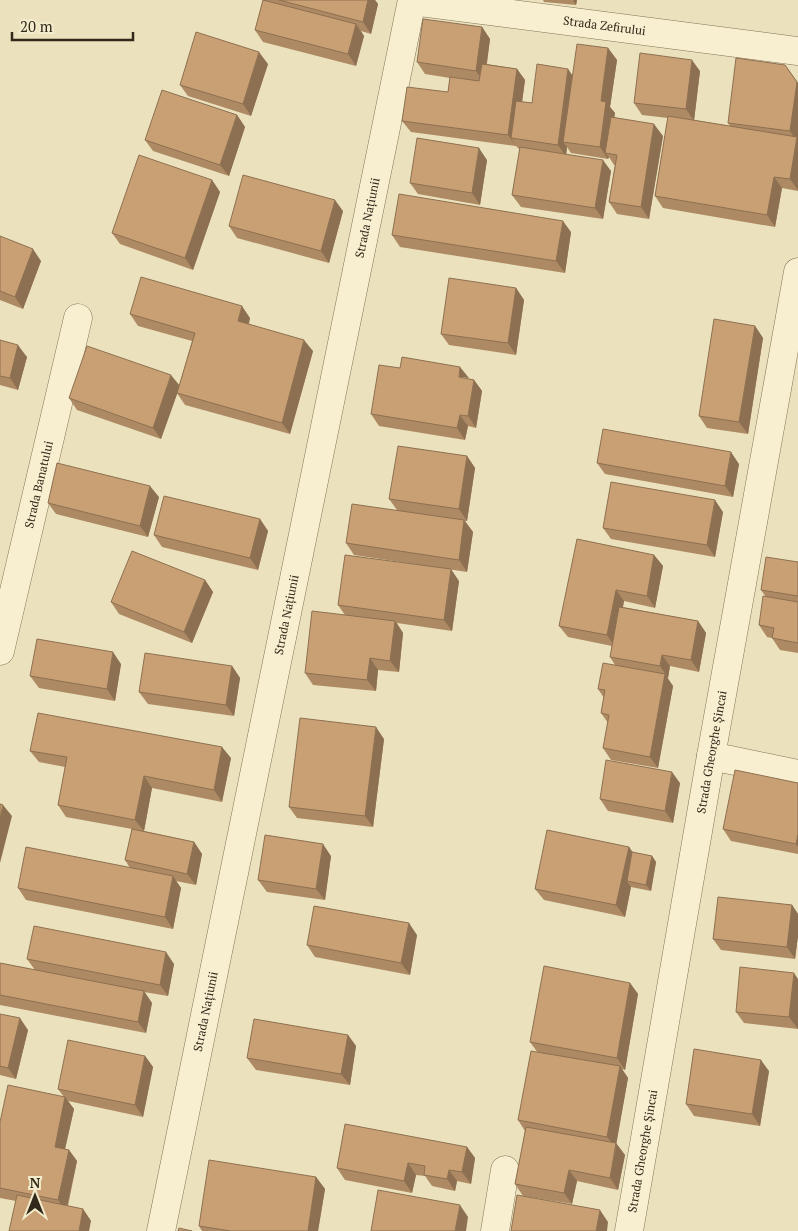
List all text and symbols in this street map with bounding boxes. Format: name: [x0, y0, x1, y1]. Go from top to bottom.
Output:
scale bar: [12, 10, 134, 42]
street label: Strada Zefirului: [562, 13, 647, 38]
text: 20 m: [20, 16, 53, 36]
street label: Strada Națiunii: [352, 176, 383, 259]
street label: Strada Banatului: [21, 439, 56, 530]
street label: Strada Națiunii: [271, 573, 302, 656]
street label: Strada Gheorghe Șincai: [693, 689, 730, 815]
street label: Strada Națiunii: [190, 970, 221, 1053]
street label: Strada Gheorghe Șincai: [624, 1088, 660, 1214]
north arrow: [10, 1171, 60, 1221]
text: N: [30, 1173, 41, 1192]

